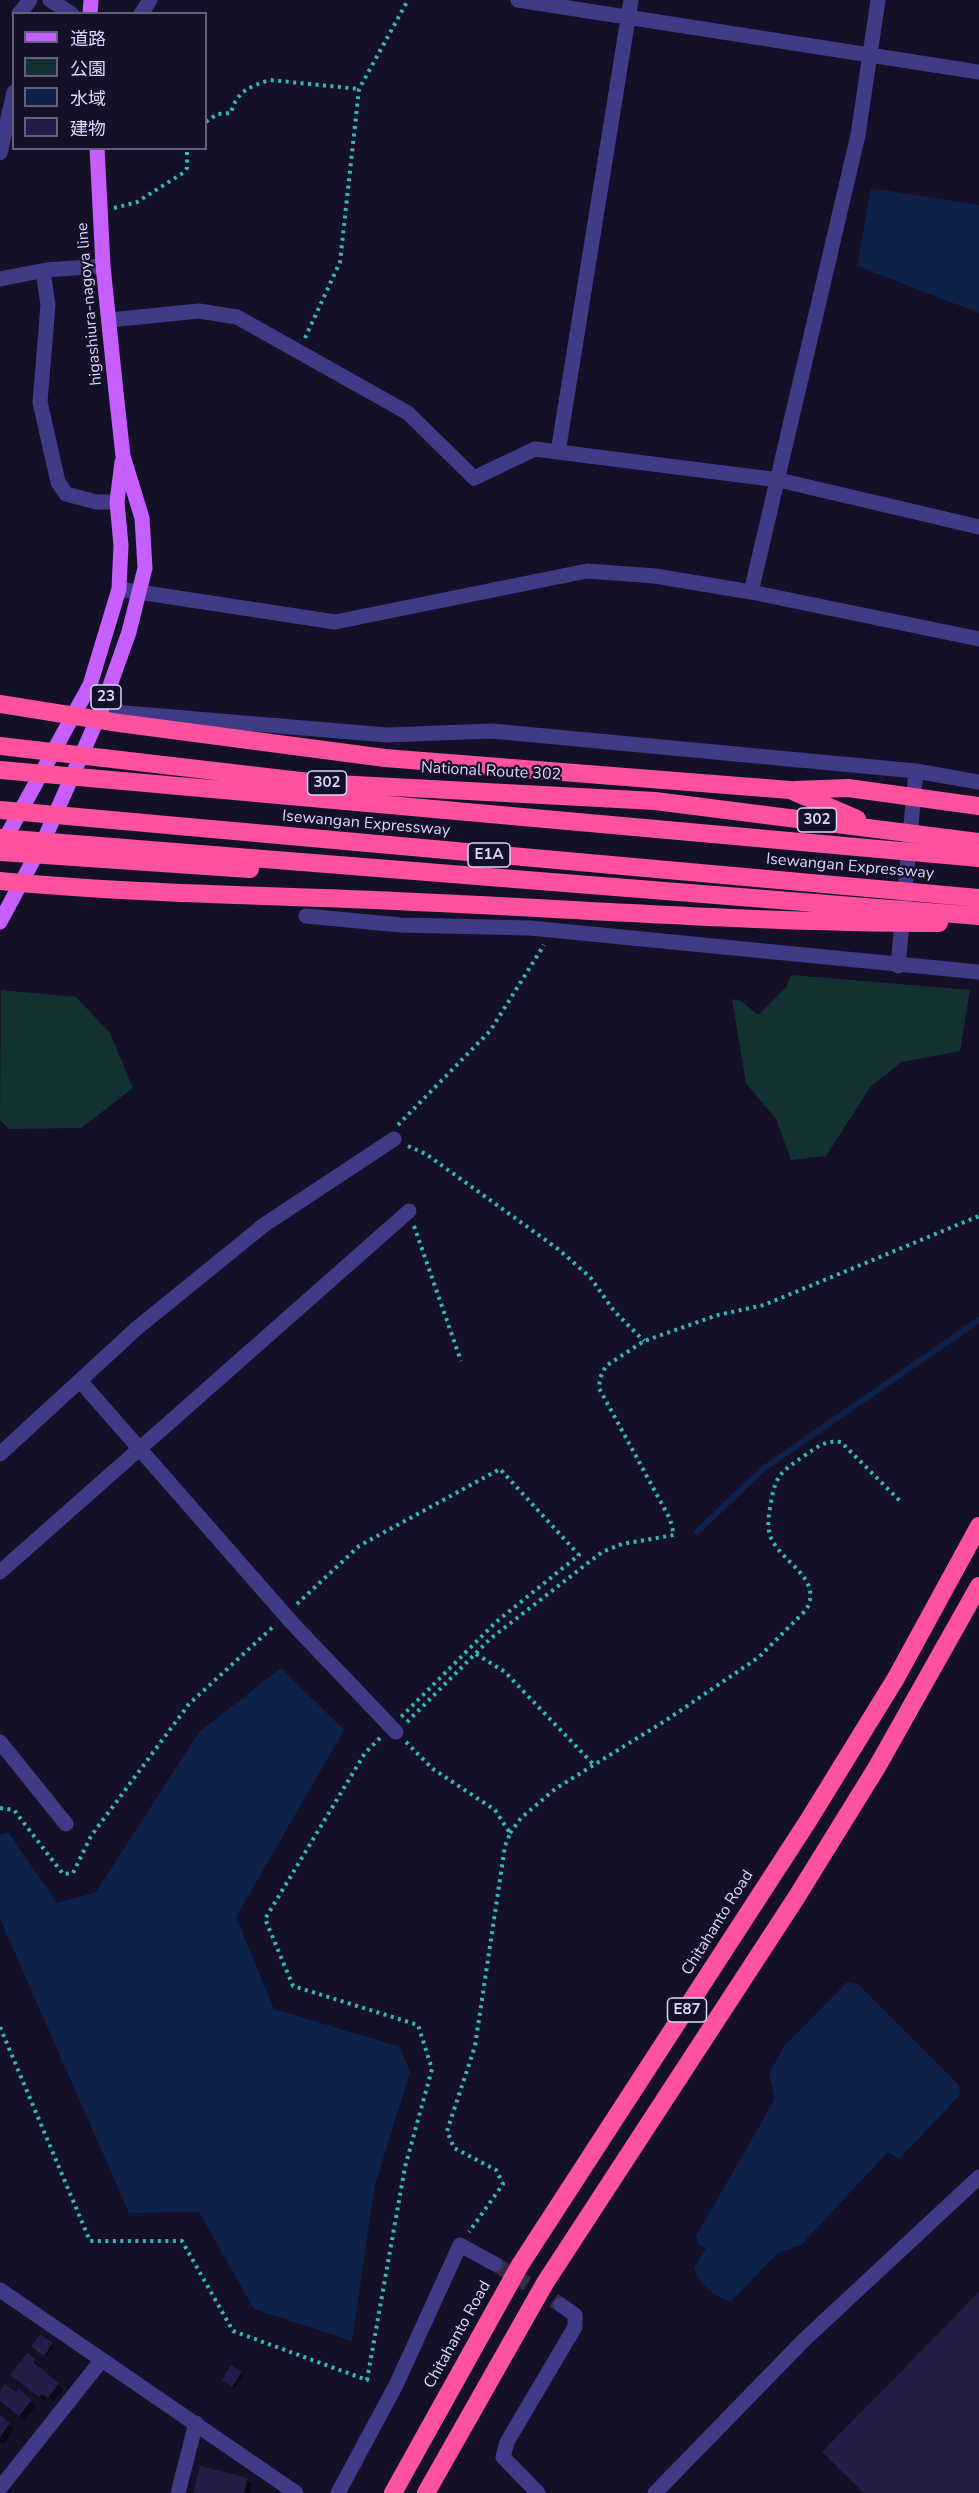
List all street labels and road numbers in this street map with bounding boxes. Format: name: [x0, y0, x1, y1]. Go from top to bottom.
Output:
street label: higashiura-nagoya line: [73, 222, 107, 386]
road number: 23: [91, 685, 121, 709]
street label: National Route 302: [420, 759, 562, 785]
road number: 302: [308, 771, 346, 795]
street label: Isewangan Expressway: [281, 807, 451, 841]
road number: 302: [798, 808, 836, 832]
road number: E1A: [468, 843, 510, 867]
street label: Isewangan Expressway: [765, 850, 935, 884]
street label: Chitahanto Road: [678, 1867, 758, 1979]
road number: E87: [668, 1998, 706, 2022]
street label: Chitahanto Road: [421, 2278, 495, 2392]

